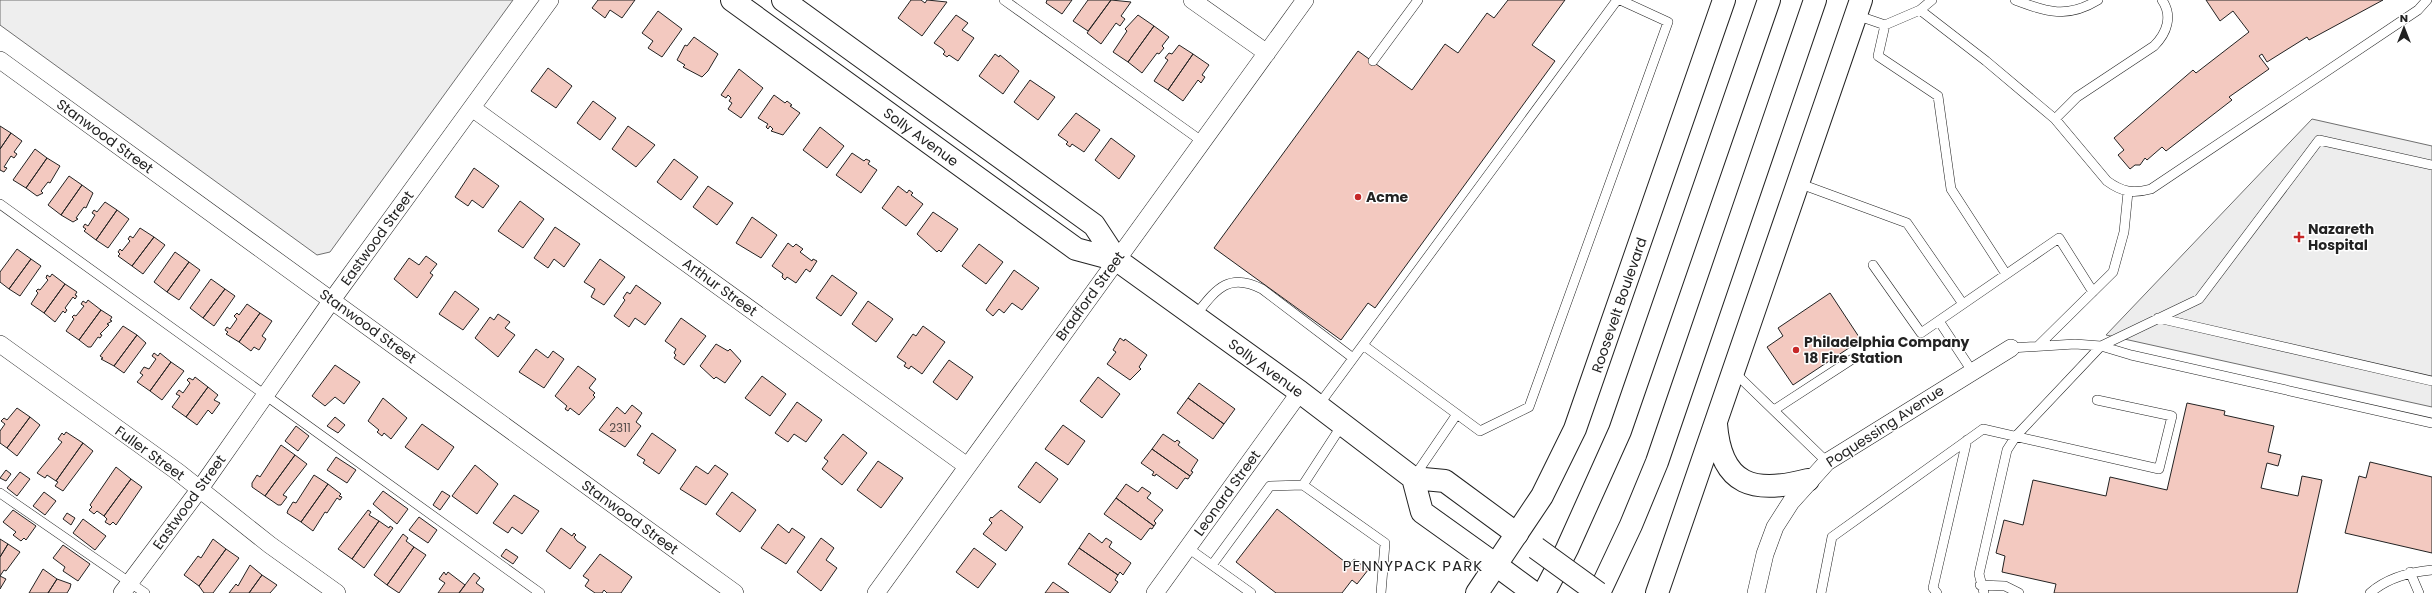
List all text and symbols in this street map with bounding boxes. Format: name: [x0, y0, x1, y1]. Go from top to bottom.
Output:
north arrow: [2384, 8, 2424, 48]
text: N: [2400, 10, 2408, 26]
street label: Stanwood Street: [52, 94, 158, 178]
street label: Solly Avenue: [879, 103, 963, 171]
street label: Eastwood Street: [336, 187, 418, 289]
place label: Acme: [1366, 187, 1409, 207]
marker: Acme: [1353, 192, 1363, 202]
place label: Nazareth Hospital: [2308, 219, 2374, 255]
marker: Nazareth Hospital: [2293, 231, 2305, 243]
street label: Roosevelt Boulevard: [1586, 235, 1652, 375]
street label: Bradford Street: [1051, 247, 1129, 345]
street label: Arthur Street: [679, 253, 761, 321]
street label: Stanwood Street: [315, 284, 421, 368]
place label: Philadelphia Company 18 Fire Station: [1804, 332, 1970, 368]
street label: Solly Avenue: [1224, 334, 1308, 402]
marker: Philadelphia Company 18 Fire Station: [1791, 345, 1801, 355]
street label: Poquessing Avenue: [1822, 380, 1948, 472]
house number: 2311: [609, 419, 631, 436]
street label: Fuller Street: [111, 421, 189, 485]
street label: Leonard Street: [1189, 446, 1265, 540]
street label: Eastwood Street: [148, 451, 230, 553]
street label: Stanwood Street: [577, 475, 683, 559]
district label: PENNYPACK PARK: [1343, 555, 1483, 576]

